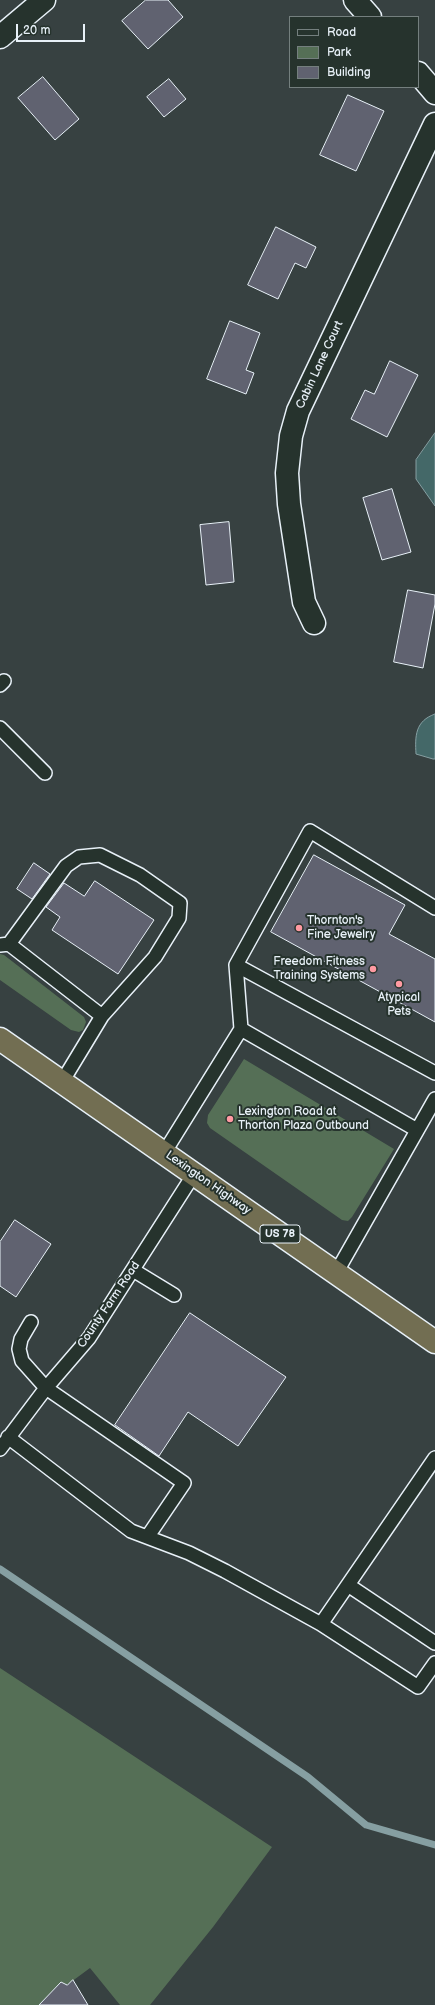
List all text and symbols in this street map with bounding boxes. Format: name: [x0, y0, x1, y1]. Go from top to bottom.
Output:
scale bar: [18, 16, 87, 42]
legend: [289, 16, 419, 88]
text: 20 m: [23, 23, 50, 38]
text: Road: [327, 25, 356, 40]
text: Park: [327, 45, 351, 60]
text: Building: [327, 65, 371, 80]
street label: Cabin Lane Court: [293, 319, 347, 411]
place label: Thornton's Fine Jewelry: [307, 914, 375, 942]
marker: Thornton's Fine Jewelry: [294, 923, 304, 933]
place label: Freedom Fitness Training Systems: [273, 955, 365, 983]
marker: Freedom Fitness Training Systems: [368, 964, 378, 974]
marker: Atypical Pets: [394, 979, 404, 989]
place label: Atypical Pets: [378, 991, 420, 1019]
place label: Lexington Road at Thorton Plaza Outbound: [238, 1105, 369, 1133]
marker: Lexington Road at Thorton Plaza Outbound: [225, 1114, 235, 1124]
street label: Lexington Highway: [163, 1148, 253, 1218]
road number: US 78: [260, 1225, 300, 1243]
street label: County Farm Road: [75, 1259, 143, 1351]

